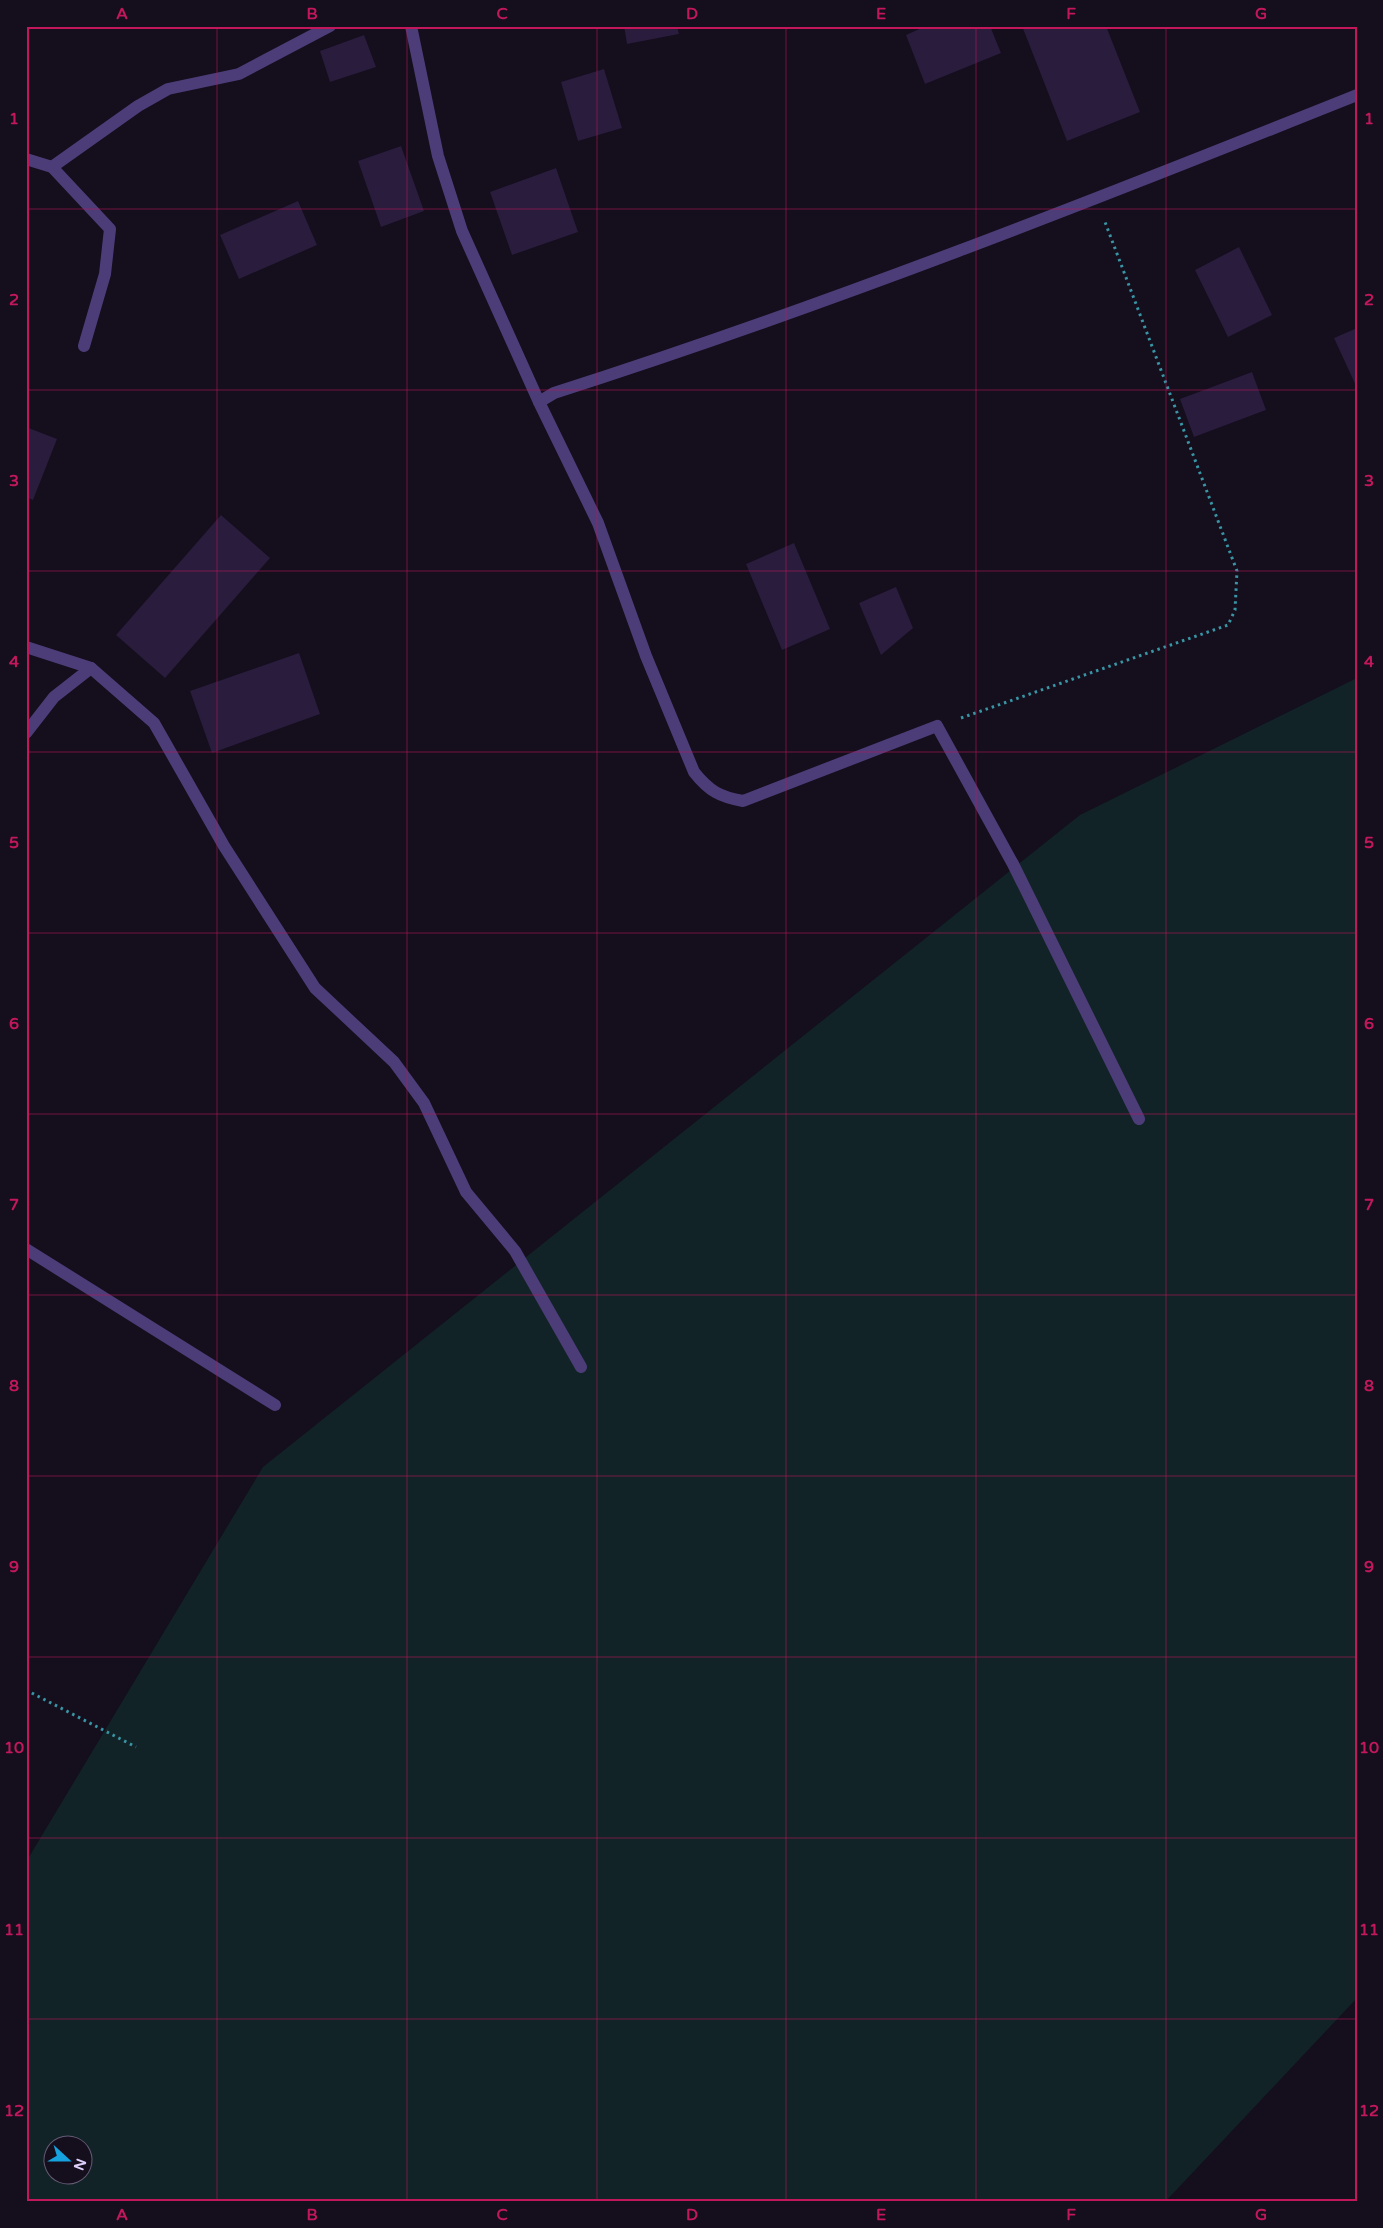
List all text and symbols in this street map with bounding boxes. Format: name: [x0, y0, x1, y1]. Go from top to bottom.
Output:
text: A: [116, 4, 128, 24]
text: B: [306, 4, 318, 24]
text: C: [496, 4, 508, 24]
text: D: [686, 4, 698, 24]
text: E: [876, 4, 886, 24]
text: F: [1066, 4, 1076, 24]
text: G: [1255, 4, 1267, 24]
text: 1: [9, 109, 19, 129]
text: 1: [1364, 109, 1374, 129]
text: 2: [9, 290, 19, 310]
text: 2: [1364, 290, 1374, 310]
text: 3: [9, 471, 19, 491]
text: 3: [1364, 471, 1374, 491]
text: 4: [9, 652, 19, 672]
text: 4: [1364, 652, 1374, 672]
text: 5: [9, 833, 19, 853]
text: 5: [1364, 833, 1374, 853]
text: 6: [9, 1014, 19, 1034]
text: 6: [1364, 1014, 1374, 1034]
text: 7: [9, 1195, 19, 1215]
text: 7: [1364, 1195, 1374, 1215]
text: 8: [9, 1376, 19, 1396]
text: 8: [1364, 1376, 1374, 1396]
text: 9: [9, 1557, 19, 1577]
text: 9: [1364, 1557, 1374, 1577]
text: 10: [4, 1738, 24, 1758]
text: 10: [1359, 1738, 1379, 1758]
text: 11: [4, 1920, 24, 1940]
text: 11: [1359, 1920, 1379, 1940]
text: 12: [4, 2101, 24, 2121]
text: 12: [1359, 2101, 1379, 2121]
north arrow: [42, 2136, 92, 2186]
text: N: [70, 2156, 90, 2173]
text: A: [116, 2205, 128, 2225]
text: B: [306, 2205, 318, 2225]
text: C: [496, 2205, 508, 2225]
text: D: [686, 2205, 698, 2225]
text: E: [876, 2205, 886, 2225]
text: F: [1066, 2205, 1076, 2225]
text: G: [1255, 2205, 1267, 2225]

